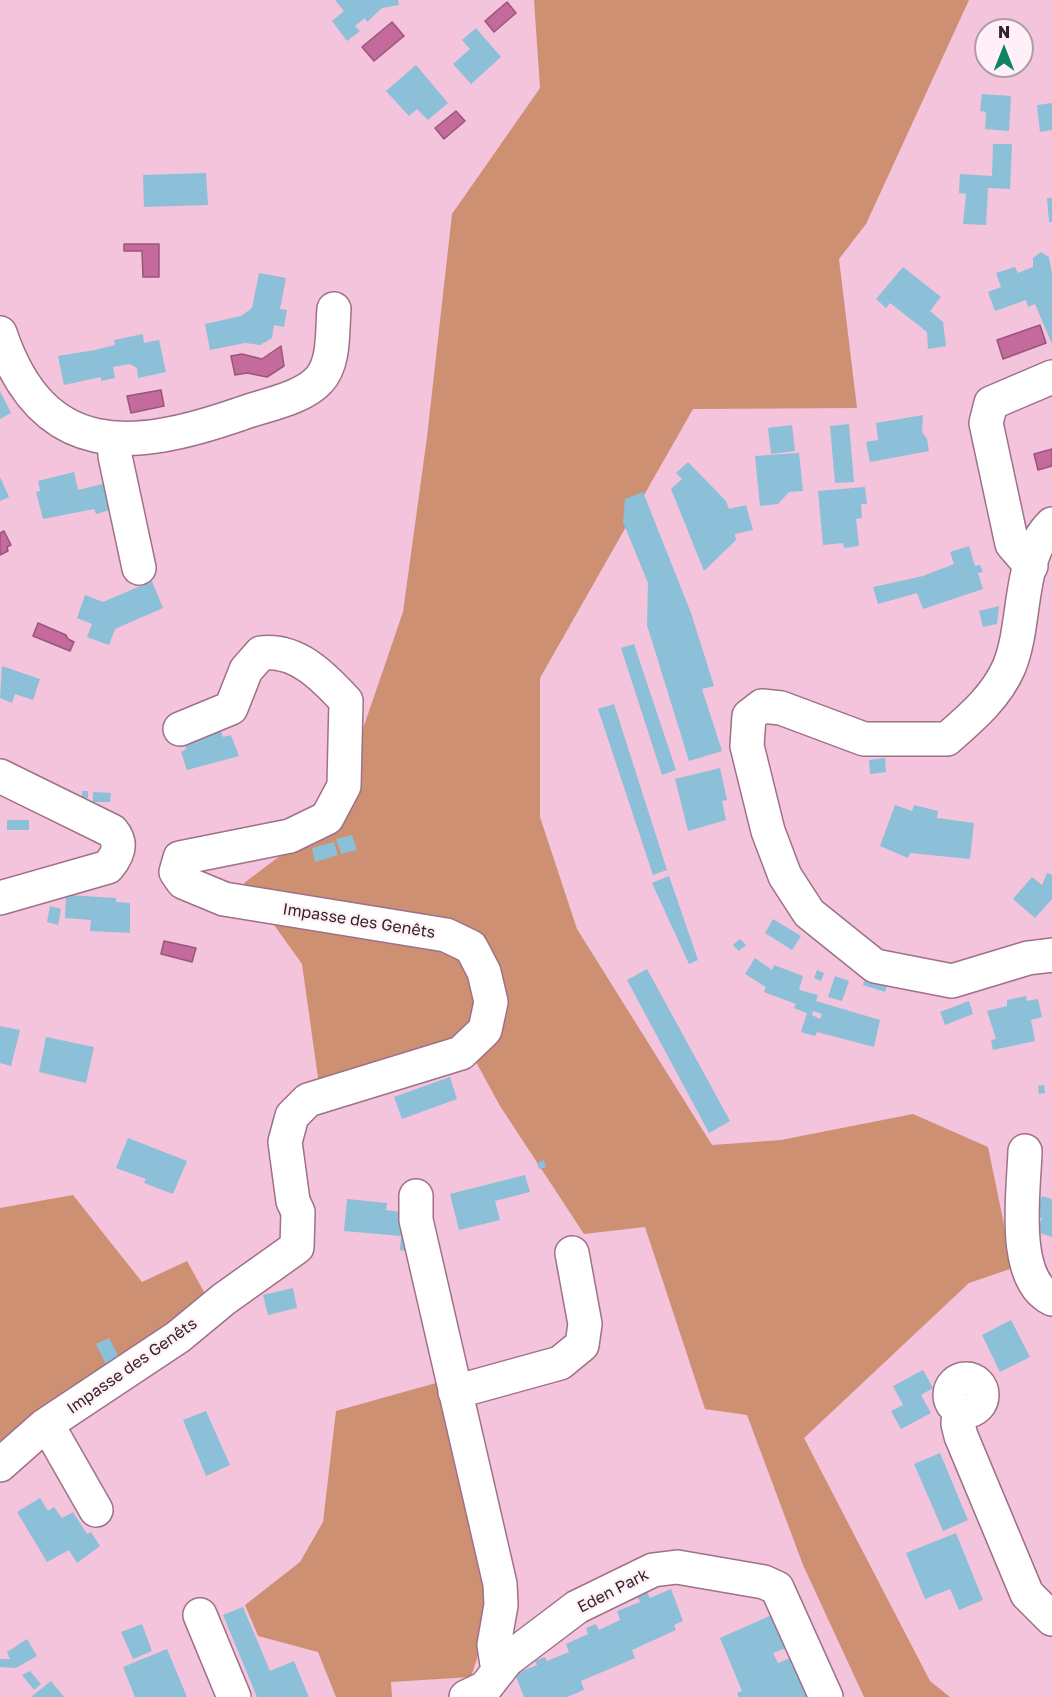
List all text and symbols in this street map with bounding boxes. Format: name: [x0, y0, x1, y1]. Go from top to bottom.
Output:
north arrow: [974, 18, 1034, 78]
text: N: [998, 22, 1010, 42]
street label: Impasse des Genêts: [281, 899, 437, 943]
street label: Impasse des Genêts: [63, 1314, 201, 1418]
street label: Eden Park: [574, 1565, 652, 1617]

